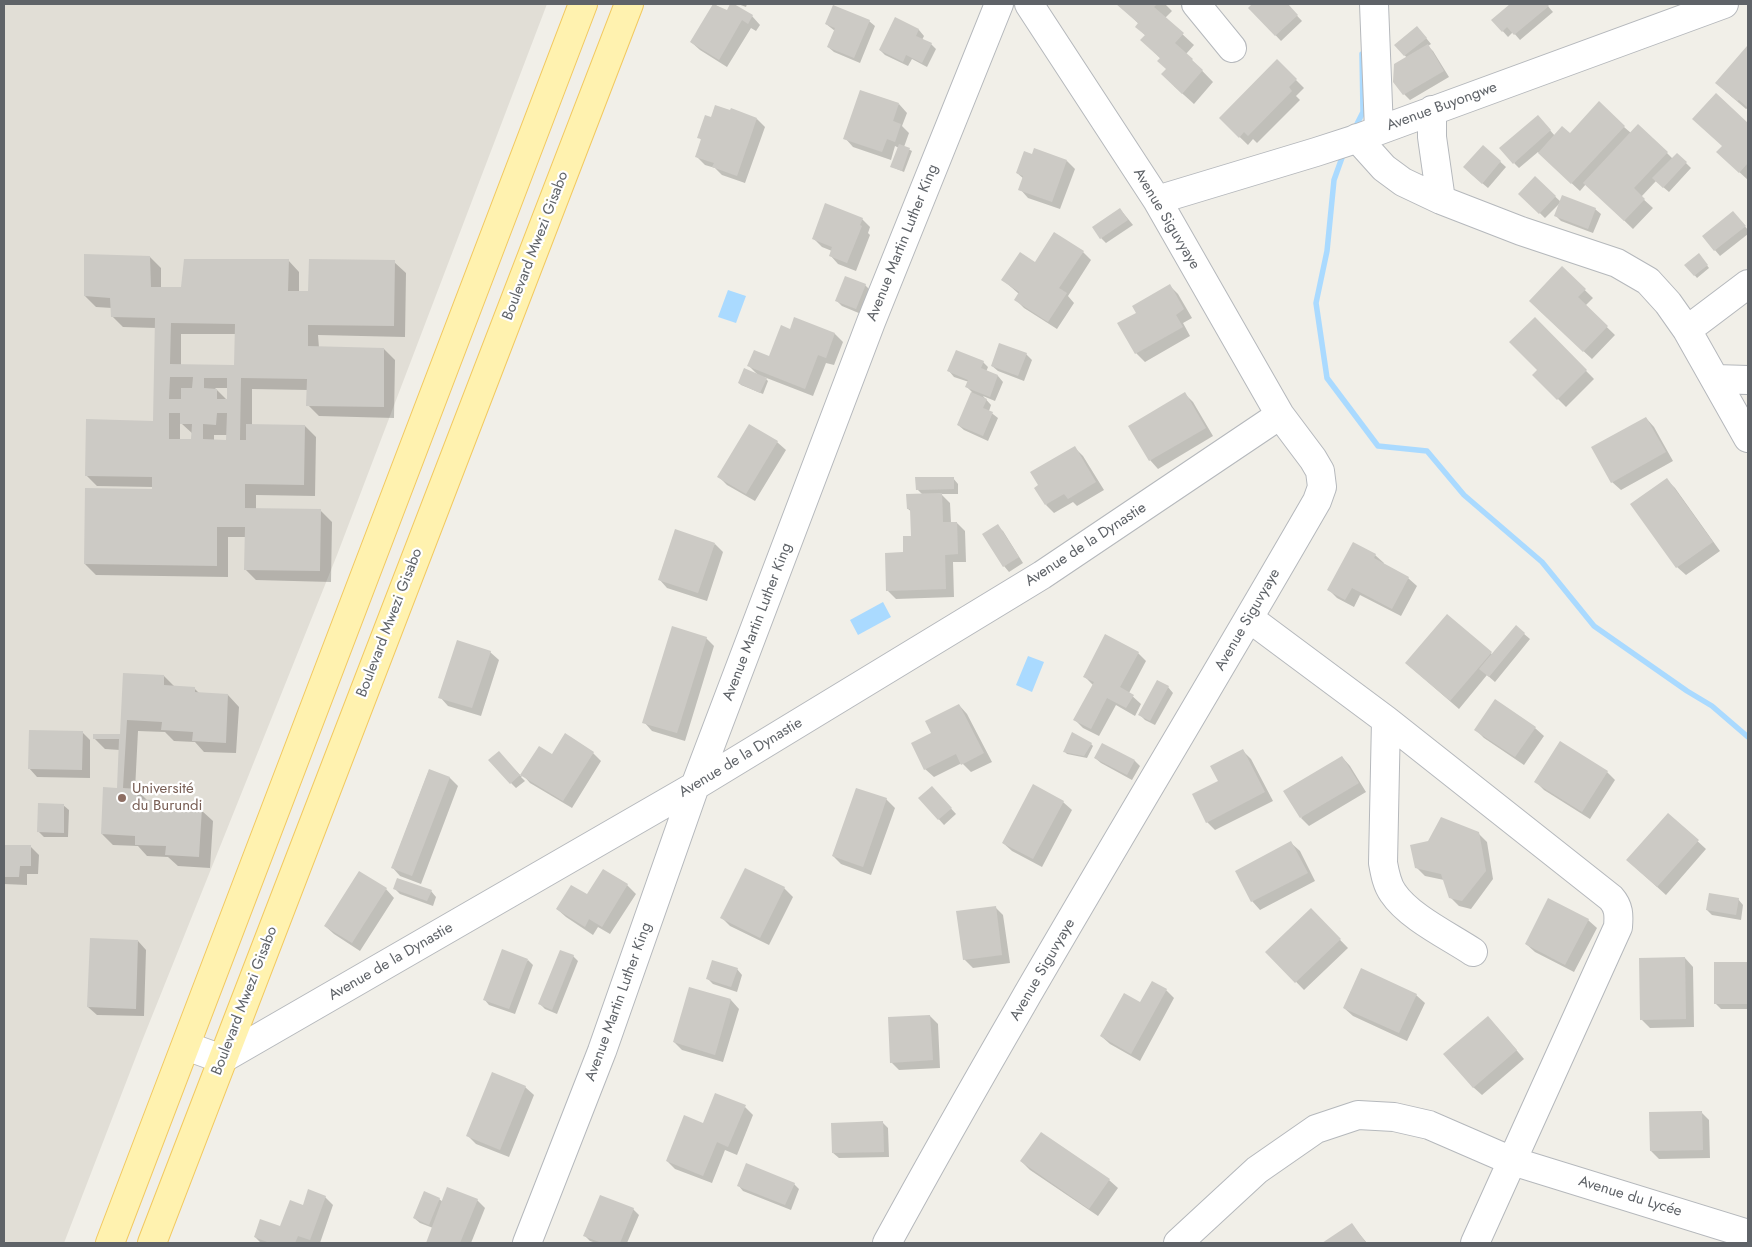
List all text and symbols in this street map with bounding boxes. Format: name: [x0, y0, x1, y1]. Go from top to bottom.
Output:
street label: Avenue Buyongwe: [1384, 79, 1500, 135]
street label: Avenue Martin Luther King: [863, 162, 943, 324]
street label: Avenue Siguvyaye: [1129, 165, 1203, 273]
street label: Boulevard Mwezi Gisabo: [499, 169, 573, 323]
street label: Avenue de la Dynastie: [1022, 499, 1150, 591]
street label: Avenue Martin Luther King: [720, 541, 796, 703]
street label: Boulevard Mwezi Gisabo: [353, 546, 427, 700]
street label: Avenue Siguvyaye: [1212, 566, 1284, 674]
street label: Avenue de la Dynastie: [676, 714, 806, 802]
place label: Université du Burundi: [132, 780, 203, 815]
marker: Université du Burundi: [116, 792, 128, 804]
street label: Avenue Siguvyaye: [1007, 916, 1079, 1024]
street label: Avenue de la Dynastie: [326, 919, 456, 1005]
street label: Avenue Martin Luther King: [582, 920, 656, 1084]
street label: Boulevard Mwezi Gisabo: [208, 924, 282, 1078]
street label: Avenue du Lycée: [1576, 1173, 1684, 1221]

